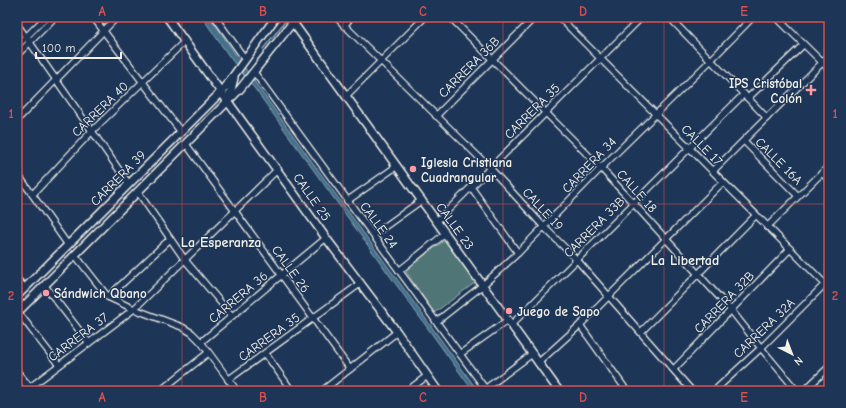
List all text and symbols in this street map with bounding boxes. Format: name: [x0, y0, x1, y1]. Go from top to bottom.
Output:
text: A: [98, 4, 106, 19]
text: B: [259, 4, 267, 19]
text: C: [419, 4, 427, 19]
text: D: [579, 4, 587, 19]
text: E: [740, 4, 748, 19]
street label: CARRERA 36B: [435, 33, 503, 101]
scale bar: [36, 34, 121, 60]
text: 100 m: [42, 41, 75, 55]
place label: IPS Cristóbal Colón: [729, 76, 802, 106]
street label: CARRERA 40: [69, 78, 131, 140]
street label: CARRERA 35: [501, 80, 563, 142]
marker: IPS Cristóbal Colón: [805, 84, 817, 96]
text: 1: [8, 106, 14, 121]
text: 1: [832, 106, 838, 121]
street label: CALLE 17: [678, 121, 726, 169]
street label: CARRERA 34: [559, 134, 619, 196]
street label: CALLE 16A: [752, 134, 806, 188]
street label: CARRERA 39: [87, 147, 149, 209]
place label: Iglesia Cristiana Cuadrangular: [421, 155, 512, 185]
marker: Iglesia Cristiana Cuadrangular: [408, 164, 418, 174]
street label: CALLE 18: [614, 166, 660, 216]
street label: CALLE 25: [290, 170, 334, 224]
street label: CALLE 19: [520, 185, 567, 233]
street label: CARRERA 33B: [561, 194, 627, 260]
street label: CALLE 24: [357, 199, 401, 251]
street label: CALLE 23: [433, 200, 477, 252]
district label: La Esperanza: [181, 234, 261, 251]
street label: CALLE 26: [269, 243, 313, 295]
district label: La Libertad: [651, 252, 719, 269]
street label: CARRERA 36: [206, 268, 270, 326]
street label: CARRERA 32B: [691, 268, 757, 336]
place label: Sándwich Qbano: [54, 286, 147, 301]
text: 2: [8, 288, 14, 303]
marker: Sándwich Qbano: [41, 288, 51, 298]
text: 2: [832, 288, 838, 303]
street label: CARRERA 32A: [730, 295, 798, 361]
place label: Juego de Sapo: [517, 304, 600, 319]
marker: Juego de Sapo: [504, 306, 514, 316]
street label: CARRERA 37: [45, 310, 111, 364]
street label: CARRERA 35: [235, 310, 303, 364]
north arrow: [772, 334, 812, 374]
text: N: [791, 354, 805, 368]
text: A: [98, 390, 106, 405]
text: B: [259, 390, 267, 405]
text: C: [419, 390, 427, 405]
text: D: [579, 390, 587, 405]
text: E: [740, 390, 748, 405]

